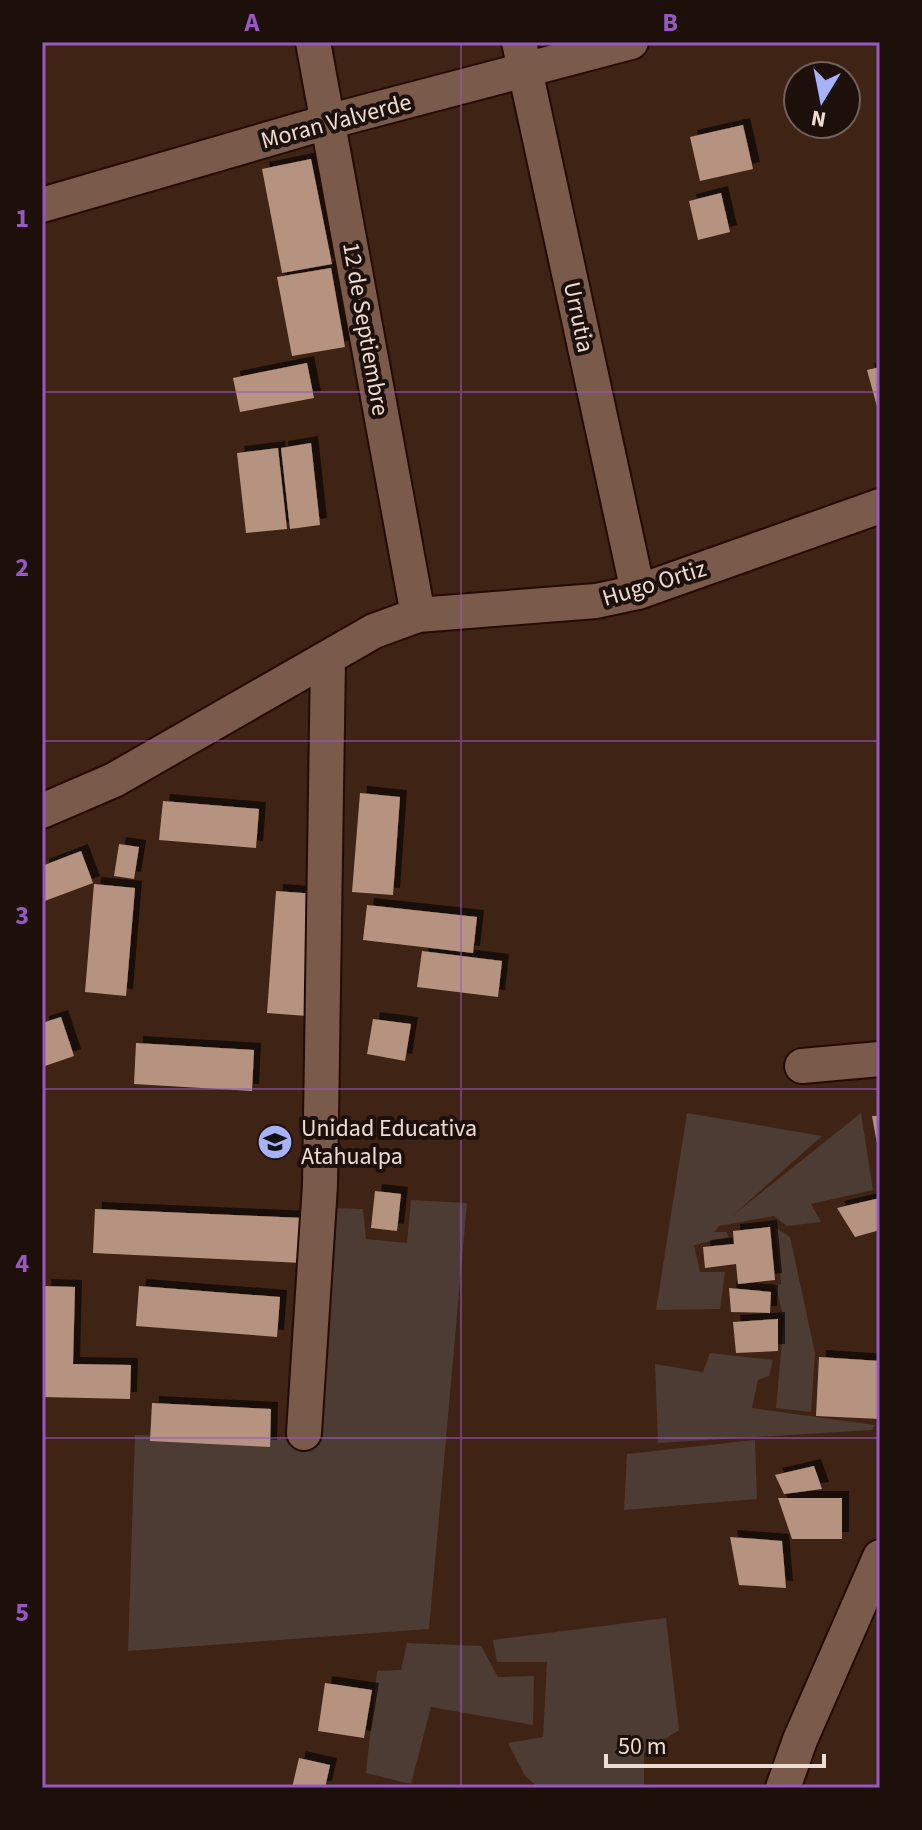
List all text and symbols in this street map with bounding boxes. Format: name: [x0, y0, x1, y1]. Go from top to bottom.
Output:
text: A: [244, 4, 261, 41]
text: B: [662, 4, 678, 41]
north arrow: [782, 60, 862, 140]
street label: Moran Valverde: [257, 85, 415, 158]
text: N: [809, 102, 829, 136]
text: 1: [15, 200, 29, 237]
street label: 12 de Septiembre: [333, 240, 398, 418]
street label: Urrutia: [554, 279, 603, 356]
text: 2: [15, 549, 29, 586]
street label: Hugo Ortiz: [598, 551, 710, 616]
text: 3: [15, 897, 29, 934]
place label: Unidad Educativa Atahualpa: [301, 1111, 477, 1174]
school or university icon: Unidad Educativa Atahualpa: [256, 1123, 294, 1161]
text: 4: [15, 1245, 29, 1282]
text: 5: [15, 1594, 29, 1631]
scale bar: [606, 1718, 824, 1768]
text: 50 m: [618, 1729, 667, 1764]

